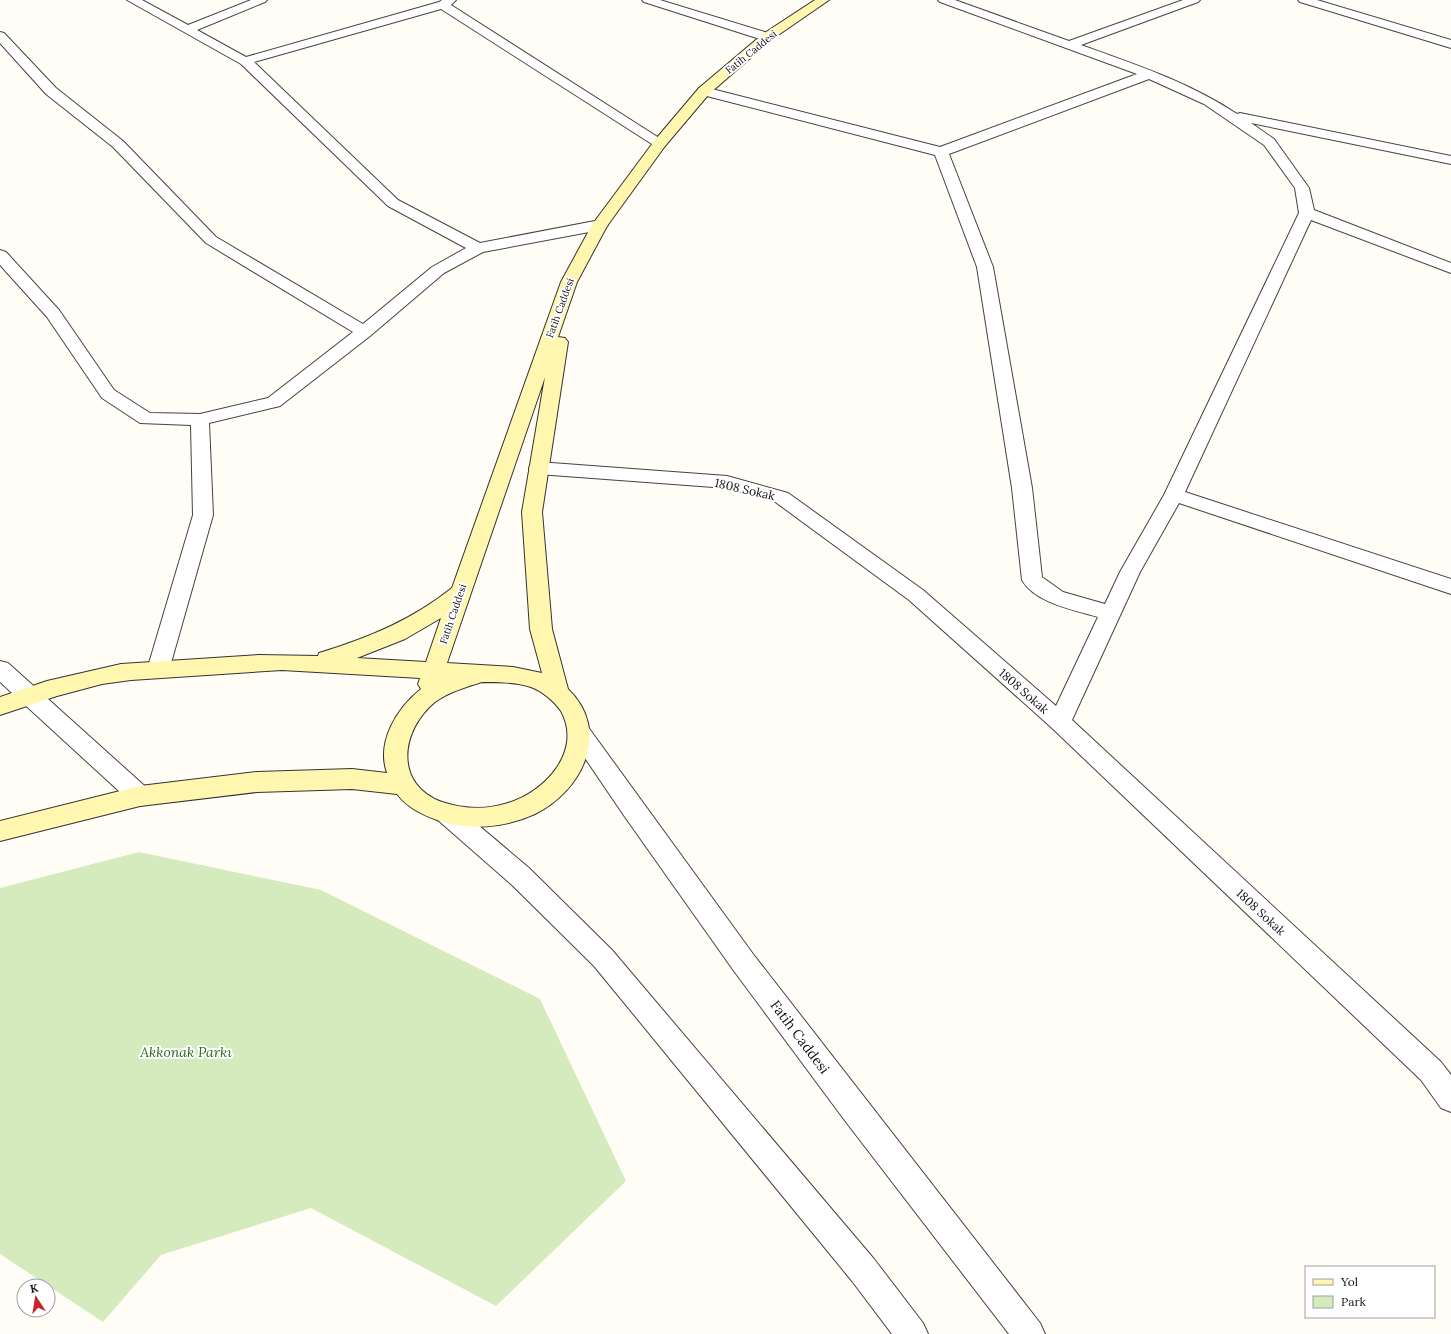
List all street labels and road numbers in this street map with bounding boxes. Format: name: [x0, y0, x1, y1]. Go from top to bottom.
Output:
street label: Fatih Caddesi: [723, 27, 779, 77]
street label: Fatih Caddesi: [543, 276, 577, 340]
street label: 1808 Sokak: [713, 475, 777, 503]
street label: Fatih Caddesi: [437, 582, 469, 646]
street label: 1808 Sokak: [996, 665, 1052, 717]
street label: 1808 Sokak: [1233, 886, 1289, 939]
street label: Fatih Caddesi: [767, 997, 834, 1077]

